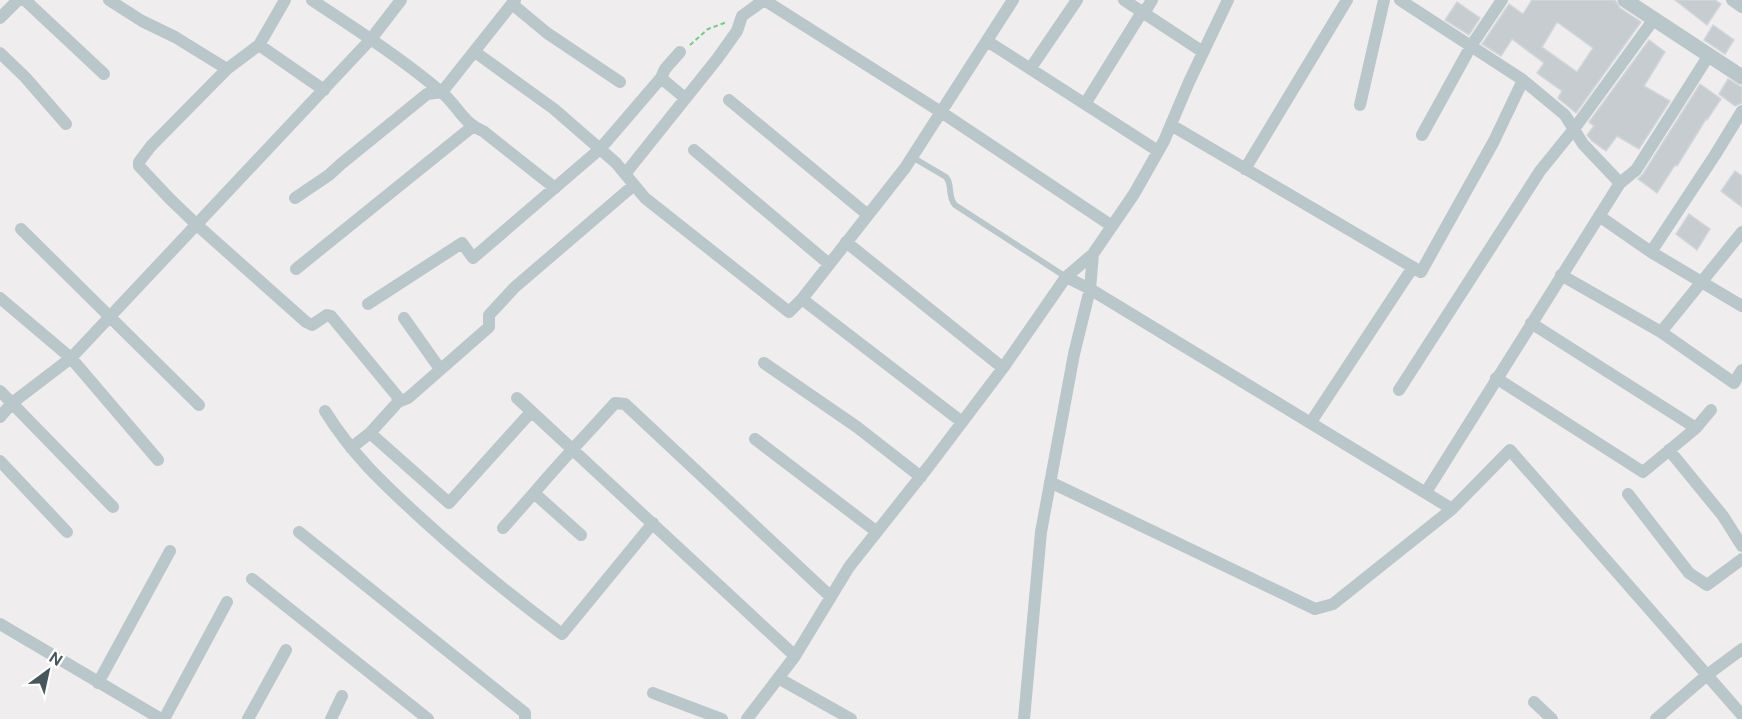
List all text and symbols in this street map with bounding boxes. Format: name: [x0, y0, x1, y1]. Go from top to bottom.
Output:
north arrow: [18, 641, 78, 701]
text: N: [45, 647, 67, 671]

